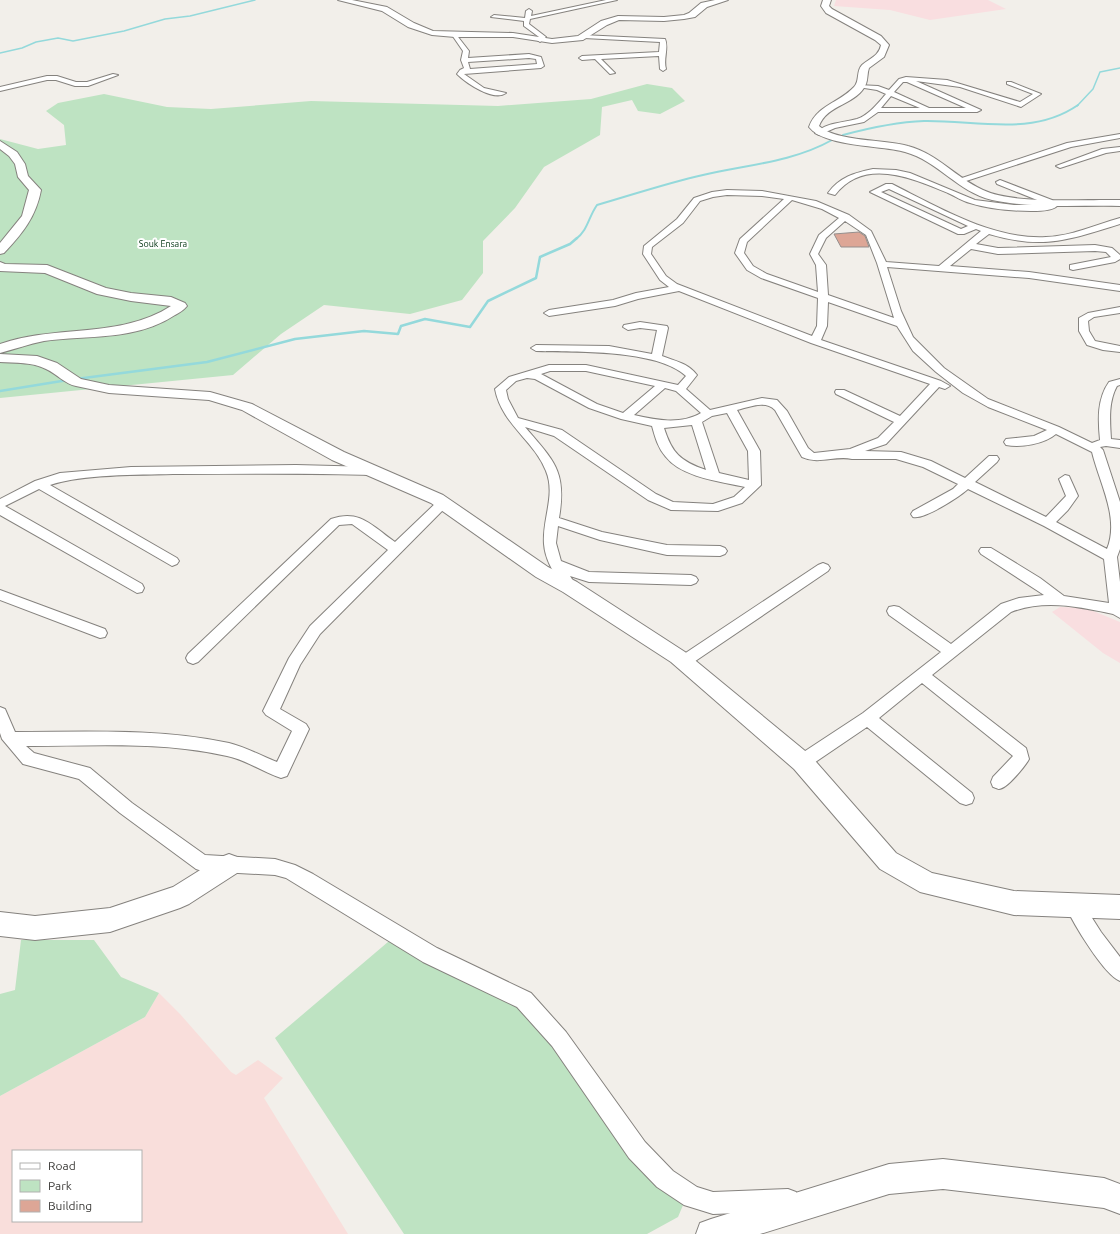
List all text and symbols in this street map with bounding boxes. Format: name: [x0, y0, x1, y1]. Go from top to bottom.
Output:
park label: Souk Ensara: [139, 239, 187, 249]
legend: [12, 1150, 142, 1222]
text: Road: [48, 1159, 76, 1172]
text: Park: [48, 1179, 72, 1192]
text: Building: [48, 1199, 92, 1212]

